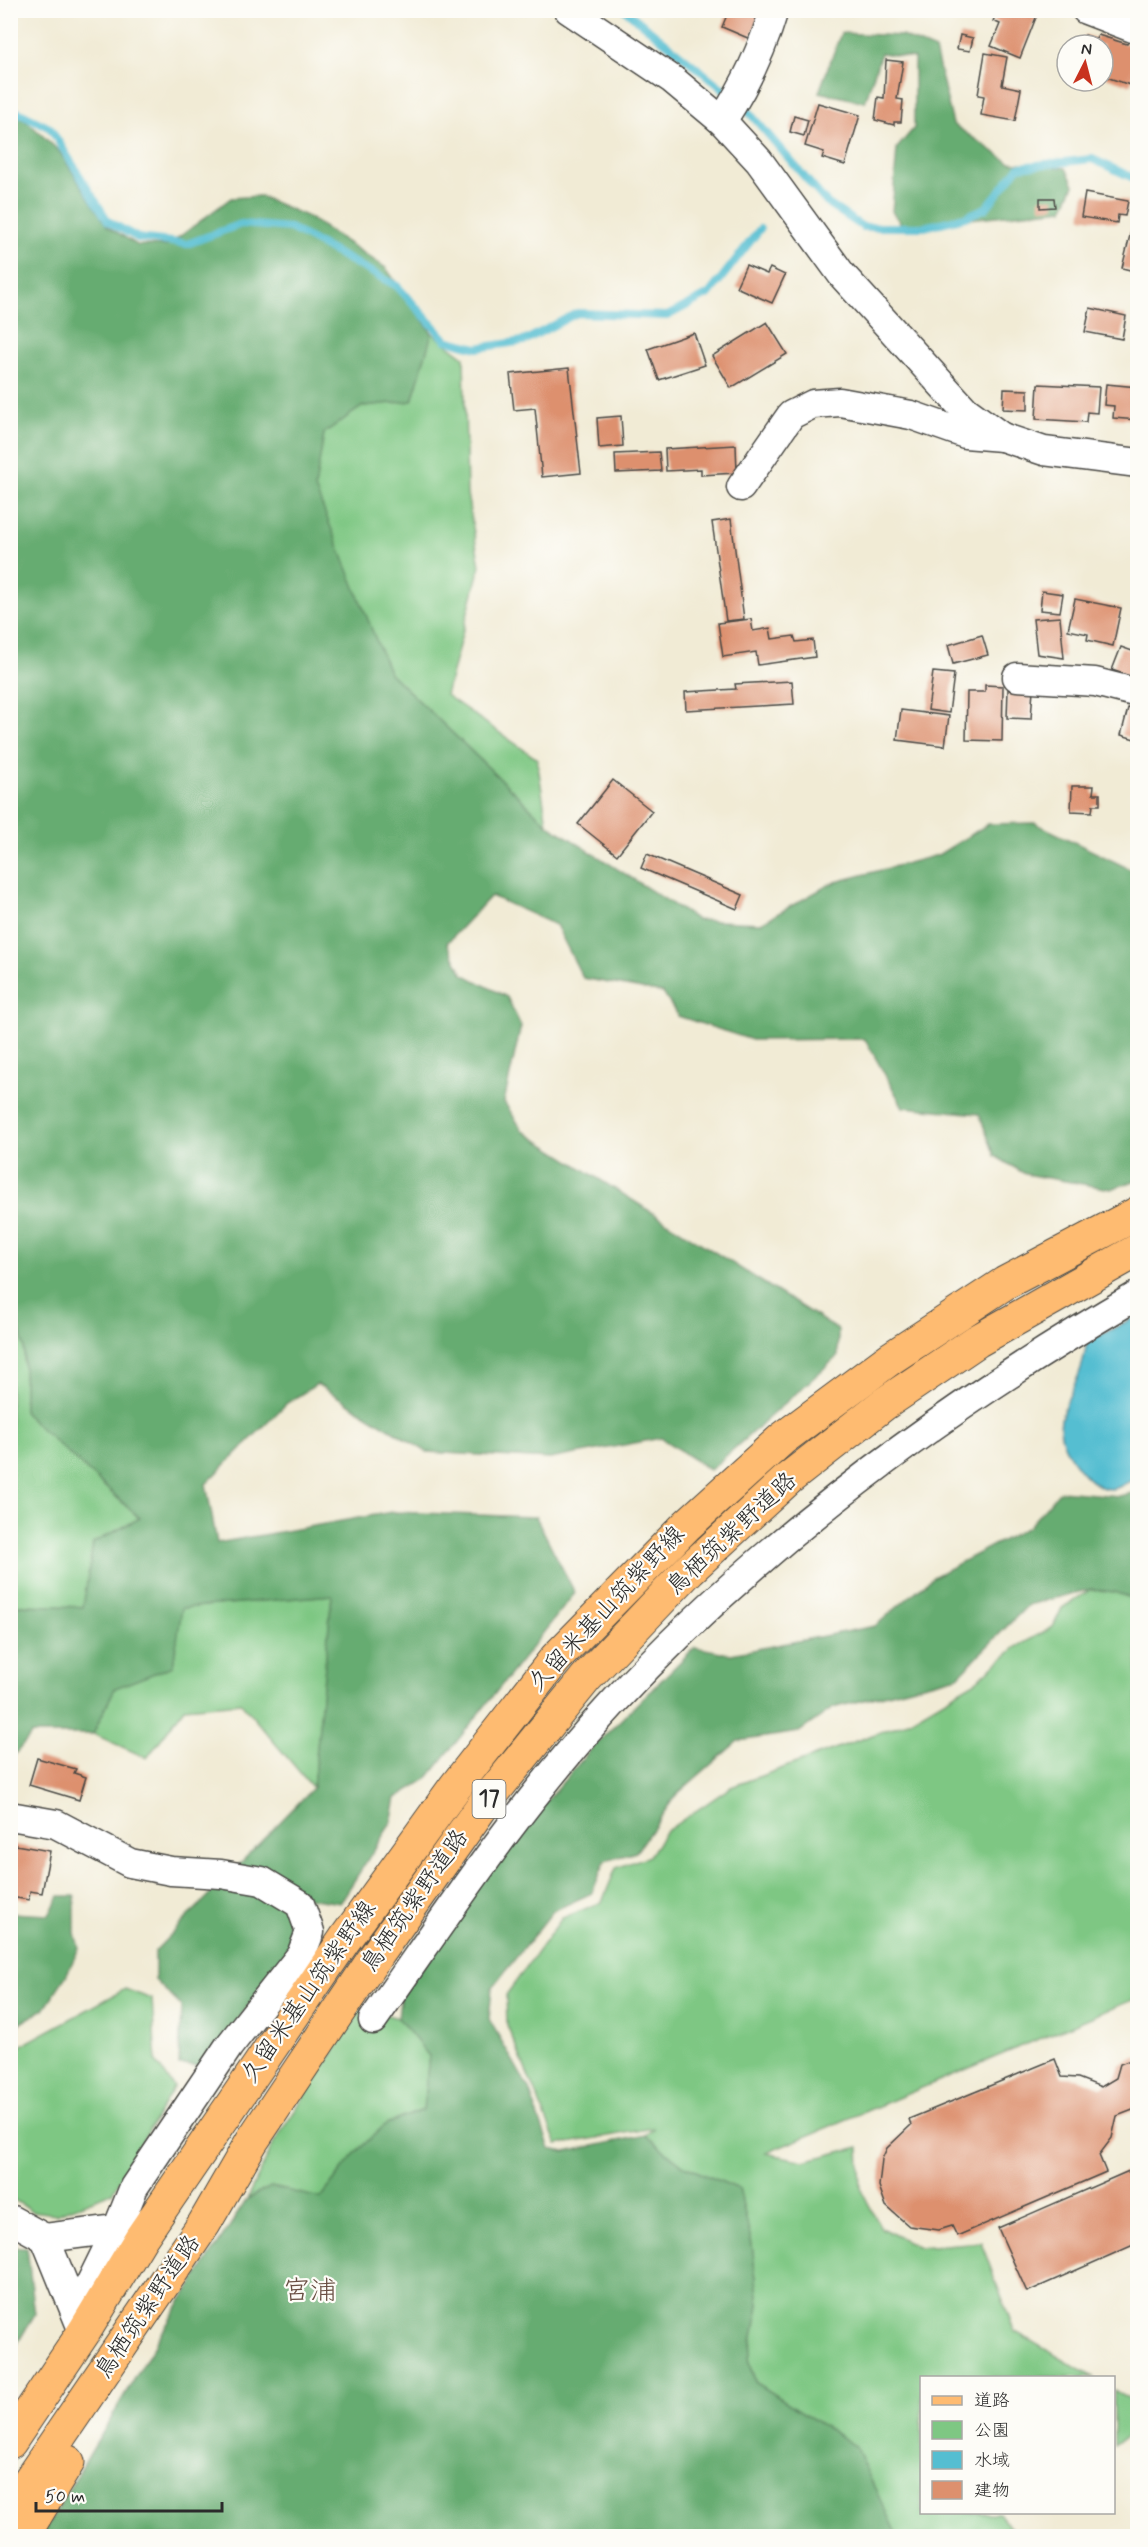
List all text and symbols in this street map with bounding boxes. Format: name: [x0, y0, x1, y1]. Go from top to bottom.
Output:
north arrow: [1055, 33, 1115, 93]
text: N: [1080, 39, 1093, 61]
street label: 鳥栖筑紫野道路: [660, 1465, 804, 1603]
street label: 久留米基山筑紫野線: [522, 1519, 692, 1699]
road number: 17: [472, 1780, 506, 1818]
street label: 鳥栖筑紫野道路: [354, 1823, 476, 1979]
street label: 久留米基山筑紫野線: [234, 1895, 384, 2089]
street label: 鳥栖筑紫野道路: [88, 2229, 208, 2385]
district label: 宮浦: [283, 2274, 337, 2309]
legend: [920, 2376, 1115, 2514]
text: 道路: [974, 2389, 1010, 2413]
text: 公園: [974, 2419, 1010, 2443]
text: 水域: [974, 2449, 1010, 2473]
scale bar: [36, 2475, 222, 2513]
text: 建物: [974, 2479, 1010, 2503]
text: 50 m: [45, 2485, 85, 2509]

